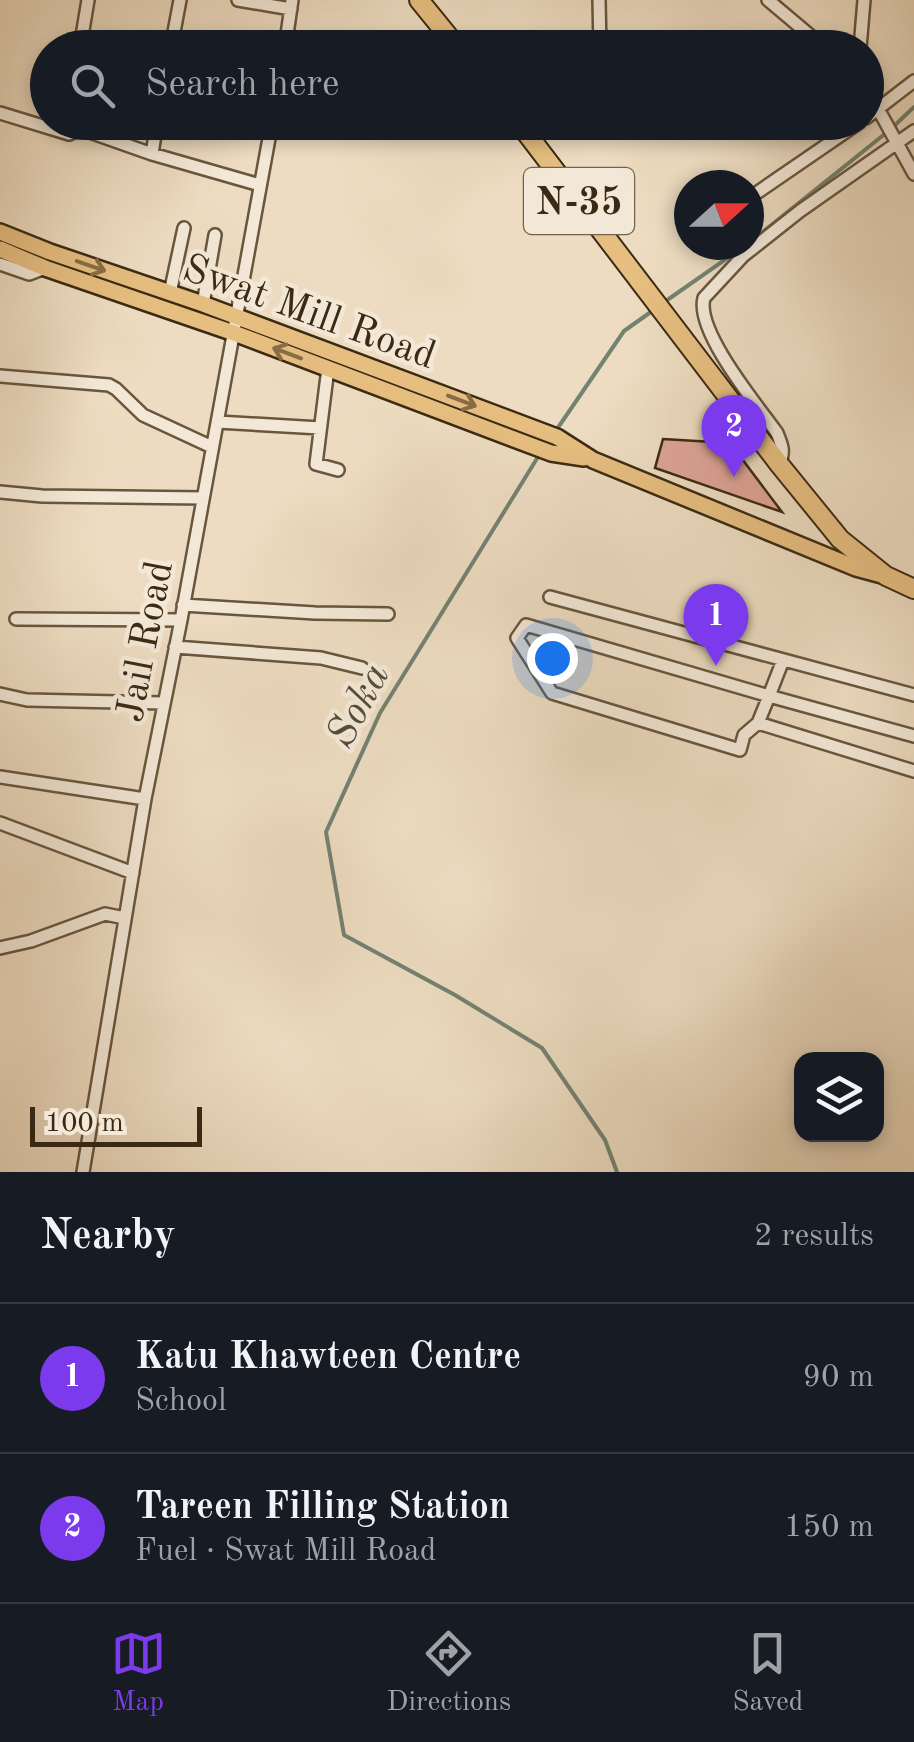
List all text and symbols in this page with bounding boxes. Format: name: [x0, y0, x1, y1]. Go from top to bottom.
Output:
search box: [30, 30, 884, 140]
icon: search: [65, 58, 120, 113]
text: Search here: [145, 66, 340, 104]
road number: N-35: [524, 168, 634, 234]
north arrow: [674, 170, 764, 260]
street label: Swat Mill Road: [177, 250, 440, 378]
one-way arrow: [75, 258, 107, 276]
one-way arrow: [272, 343, 303, 361]
one-way arrow: [447, 394, 477, 412]
pin: 2: [702, 394, 766, 477]
street label: Jail Road: [112, 558, 182, 726]
pin: 1: [684, 584, 748, 666]
your location: [527, 633, 578, 684]
water label: Soka: [320, 657, 399, 755]
map controls: [794, 1052, 884, 1142]
button: layers: [794, 1052, 884, 1142]
scale bar: [30, 1102, 202, 1146]
text: 100 m: [45, 1110, 124, 1138]
text: Nearby: [40, 1216, 176, 1258]
text: 2 results: [754, 1221, 874, 1253]
text: Katu Khawteen Centre: [135, 1339, 521, 1377]
text: 1: [63, 1362, 82, 1394]
text: 90 m: [803, 1362, 874, 1394]
text: School: [135, 1386, 227, 1418]
text: Tareen Filling Station: [135, 1489, 510, 1527]
text: 2: [63, 1512, 82, 1544]
text: 150 m: [784, 1512, 874, 1544]
text: Fuel · Swat Mill Road: [135, 1536, 437, 1568]
tab: Map: [111, 1626, 166, 1721]
tab: Directions: [387, 1626, 511, 1721]
tab: Saved: [732, 1626, 803, 1721]

